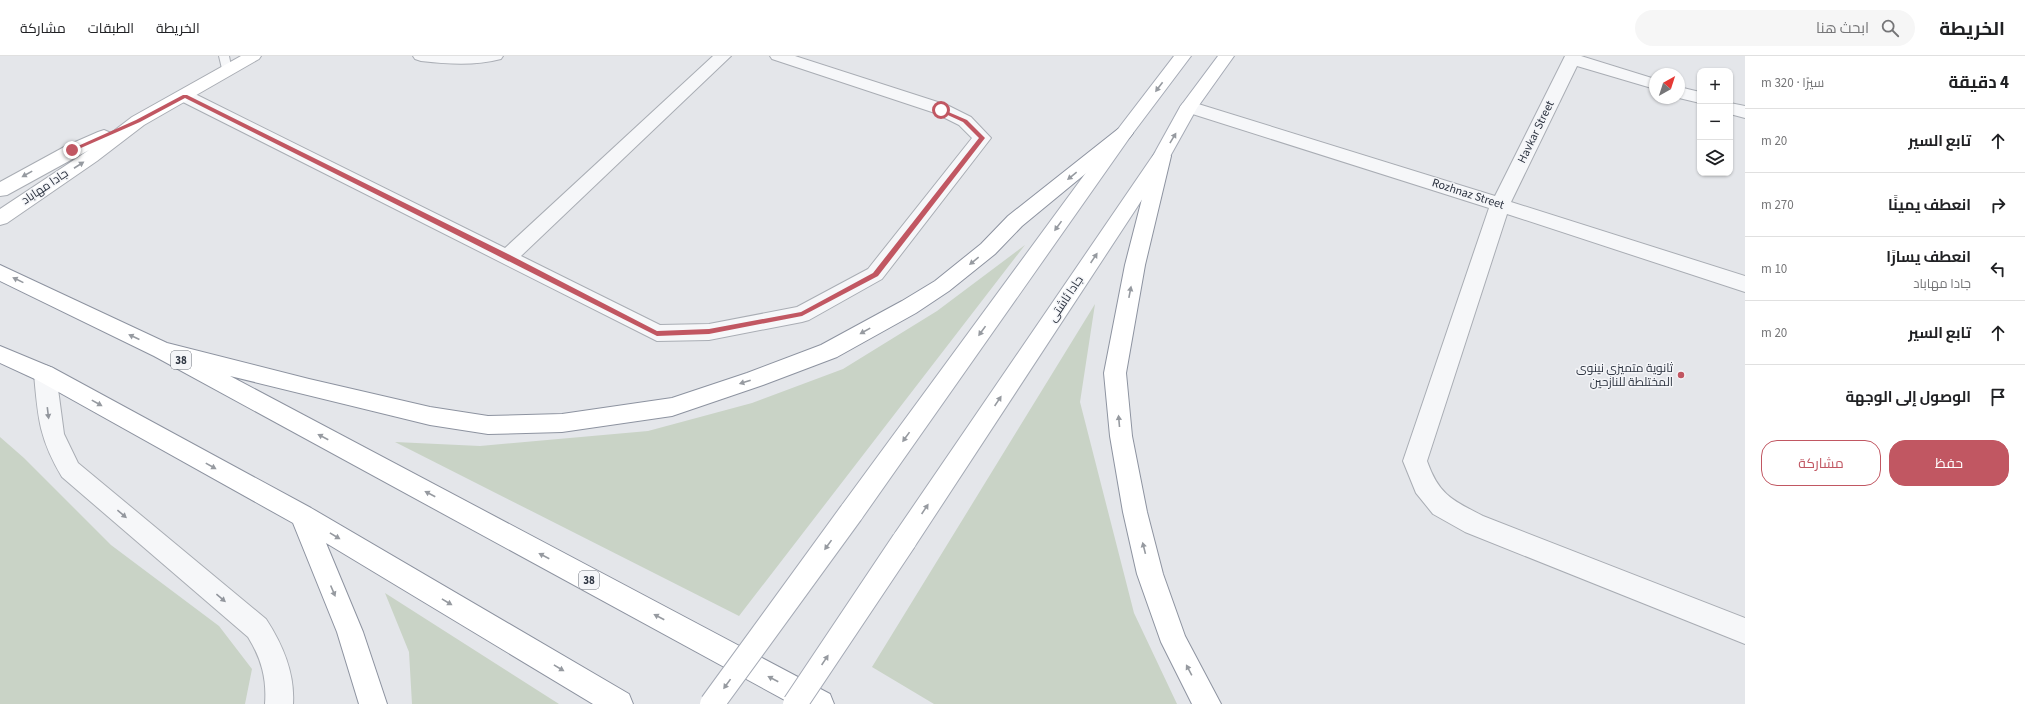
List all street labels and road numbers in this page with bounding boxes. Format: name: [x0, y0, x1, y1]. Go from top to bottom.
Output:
street label: Havkar Street: [1513, 98, 1559, 166]
street label: جادا مهاباد: [18, 165, 72, 209]
street label: Rozhnaz Street: [1430, 174, 1506, 214]
street label: جادا ئاشتی: [1044, 273, 1088, 325]
road number: 38: [171, 351, 191, 369]
road number: 38: [579, 571, 599, 589]

